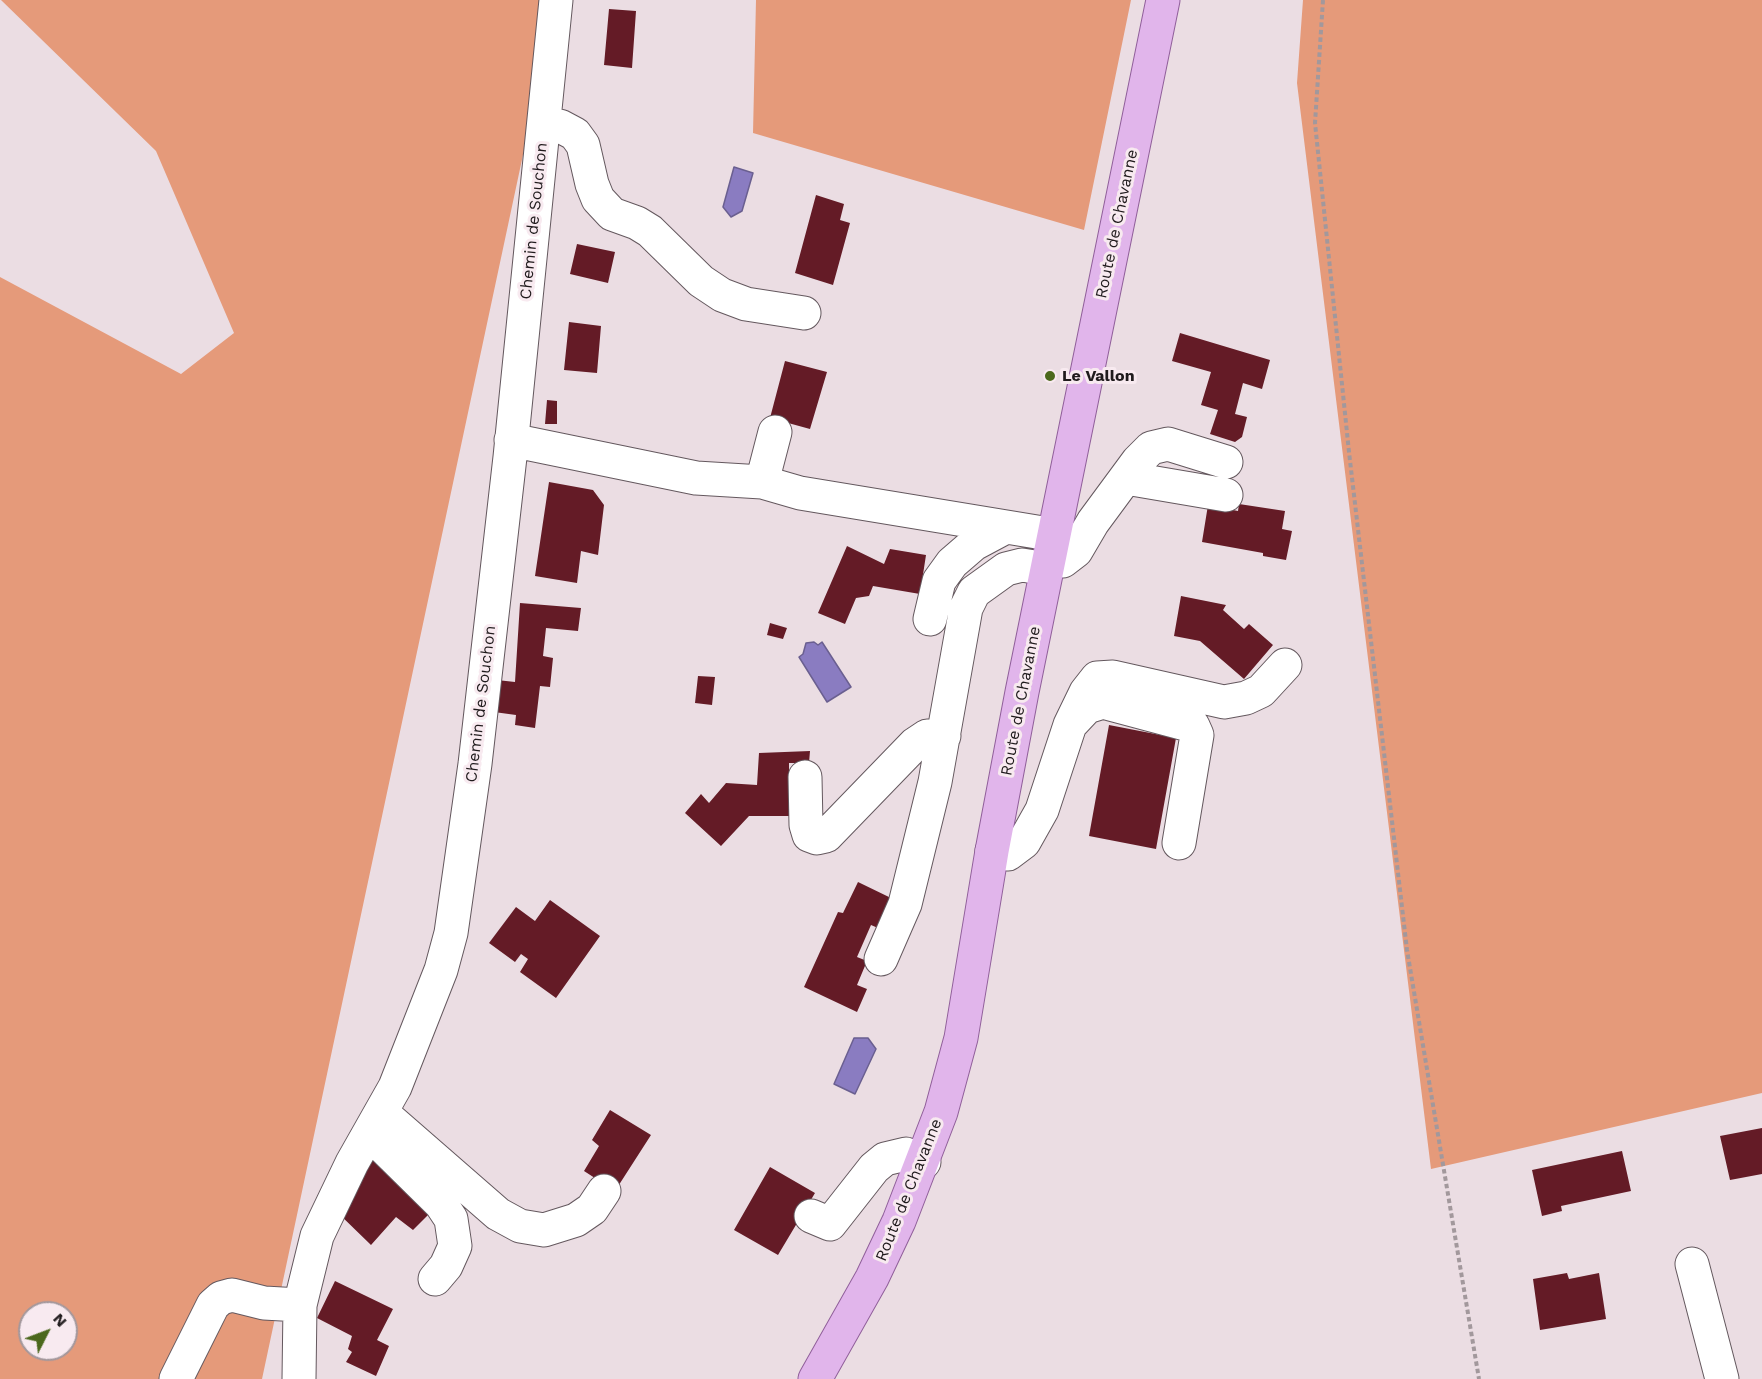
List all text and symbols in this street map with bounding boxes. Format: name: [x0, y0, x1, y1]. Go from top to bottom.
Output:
street label: Chemin de Souchon: [516, 142, 552, 300]
street label: Route de Chavanne: [1092, 148, 1142, 300]
place label: Le Vallon: [1062, 366, 1135, 386]
marker: Le Vallon: [1043, 369, 1057, 383]
street label: Chemin de Souchon: [462, 625, 500, 783]
street label: Route de Chavanne: [997, 625, 1045, 777]
street label: Route de Chavanne: [872, 1116, 946, 1264]
north arrow: [18, 1301, 78, 1361]
text: N: [49, 1309, 71, 1331]

